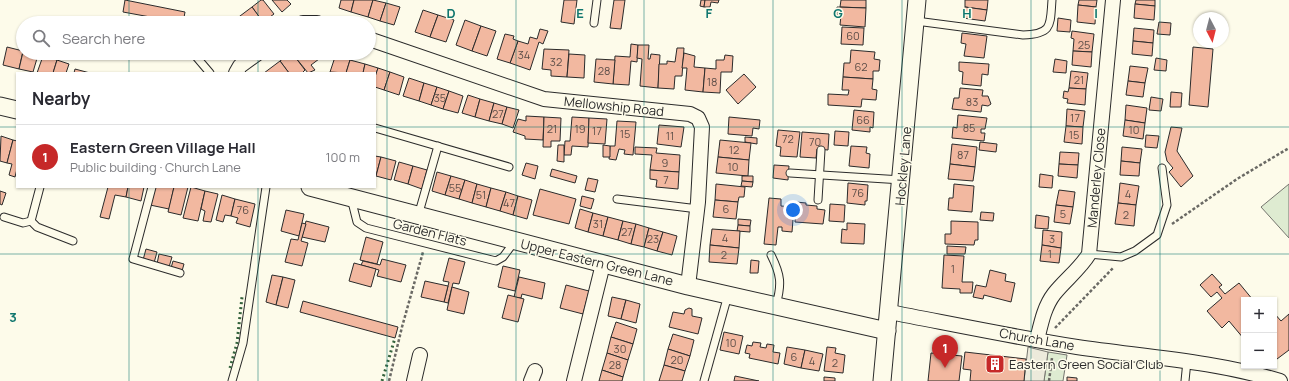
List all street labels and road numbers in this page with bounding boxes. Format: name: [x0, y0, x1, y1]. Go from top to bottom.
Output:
street label: Mellowship Road: [563, 92, 665, 120]
street label: Hockley Lane: [891, 125, 915, 206]
street label: Manderley Close: [1083, 127, 1109, 229]
street label: Garden Flats: [391, 214, 469, 250]
street label: Upper Eastern Green Lane: [519, 234, 676, 290]
street label: Church Lane: [998, 324, 1076, 355]

